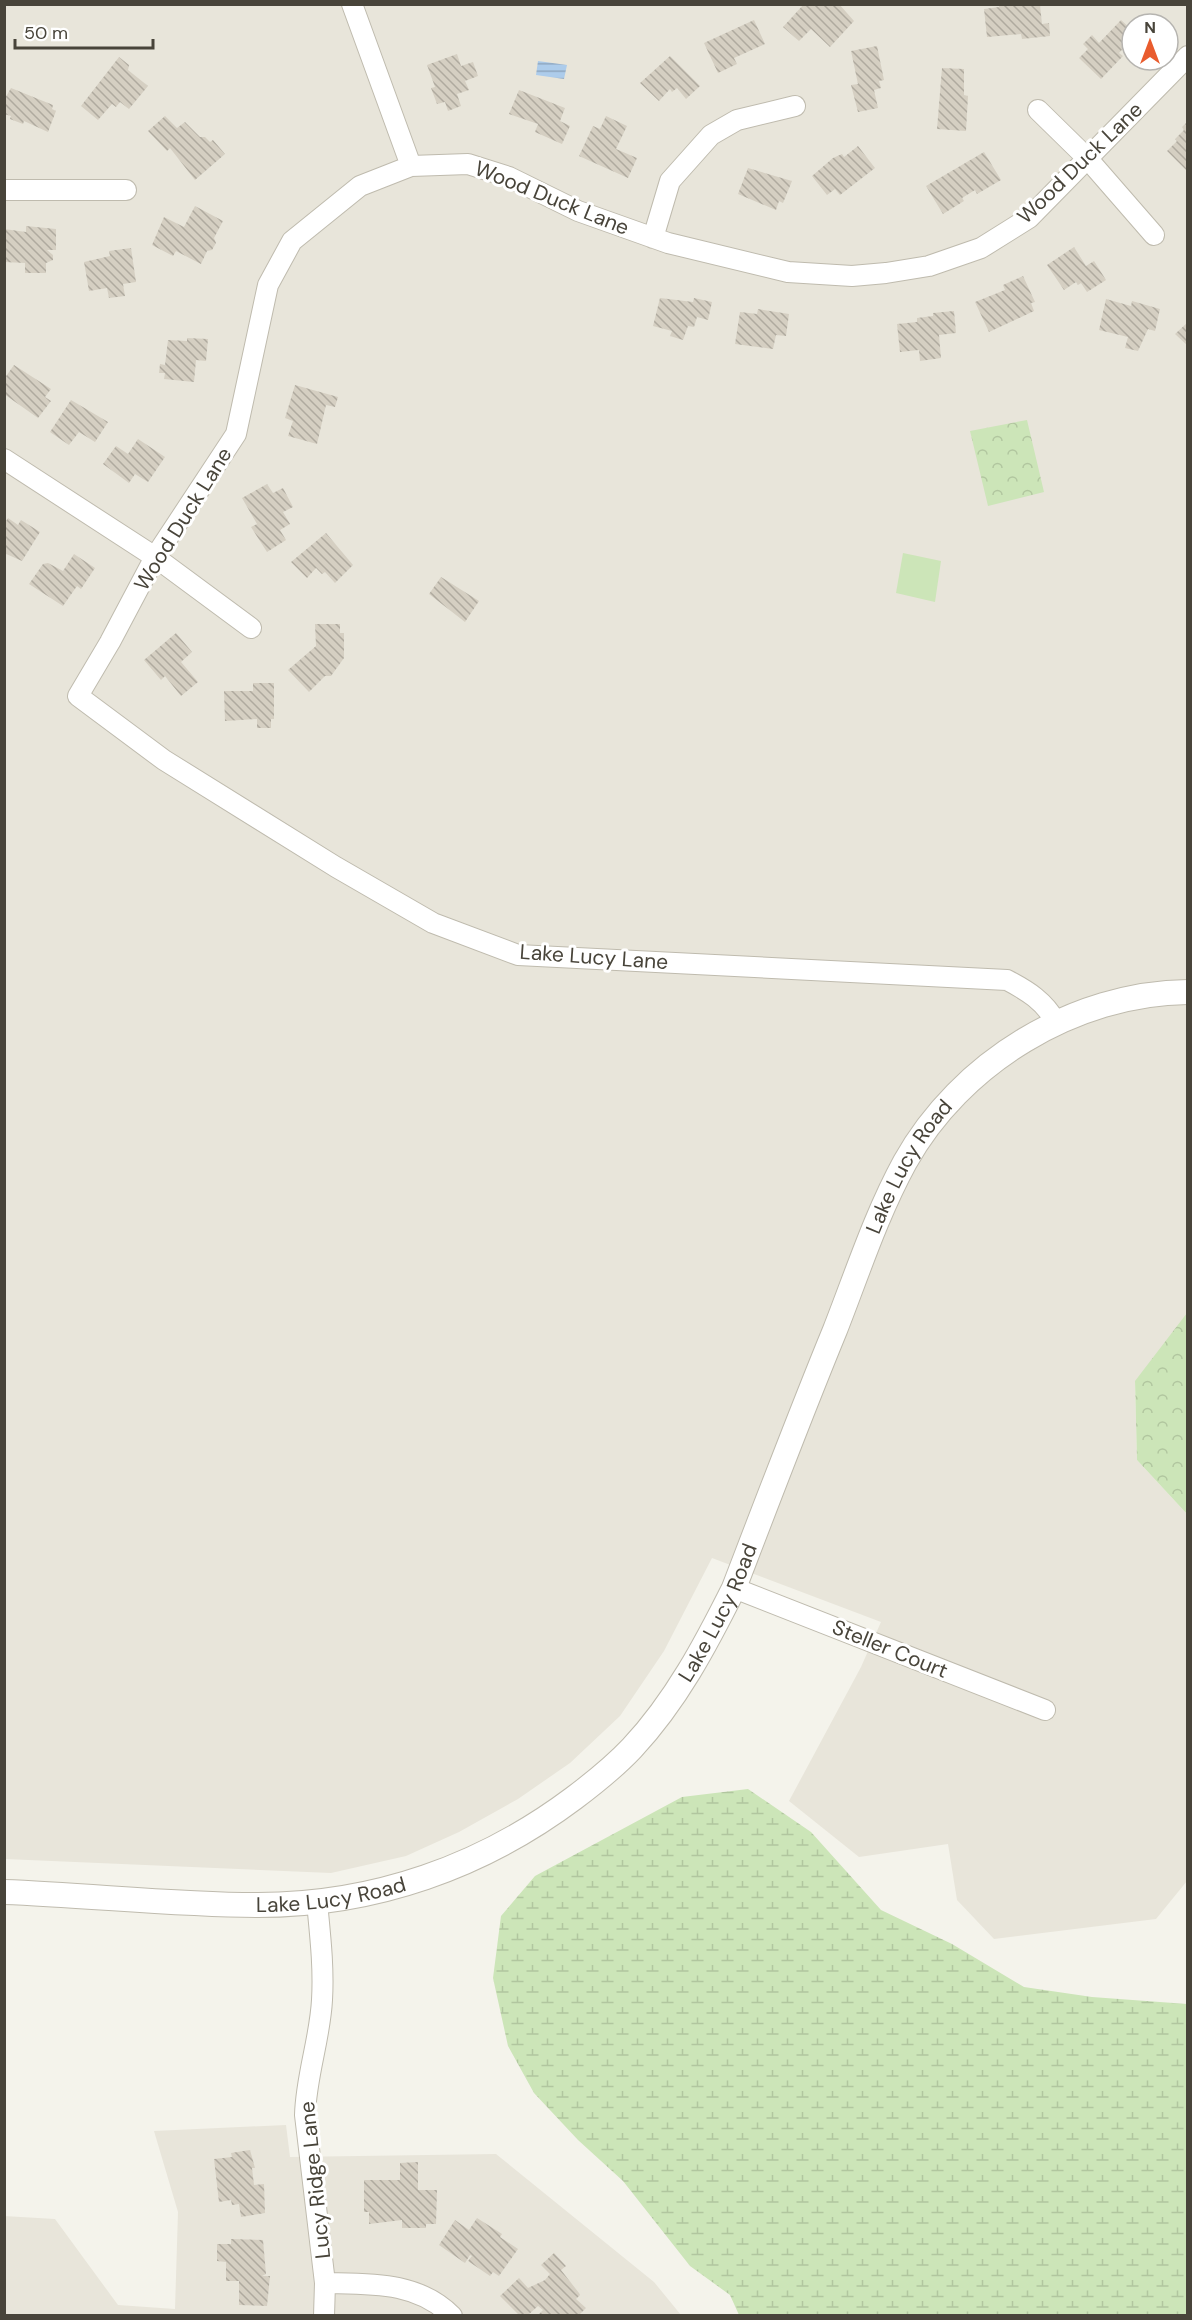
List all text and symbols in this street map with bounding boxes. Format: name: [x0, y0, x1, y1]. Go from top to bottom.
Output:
scale bar: [15, 12, 153, 50]
north arrow: [1120, 12, 1180, 72]
text: N: [1144, 17, 1156, 38]
text: 50 m: [24, 21, 68, 45]
street label: Wood Duck Lane: [1011, 96, 1149, 230]
street label: Wood Duck Lane: [471, 154, 633, 242]
street label: Wood Duck Lane: [128, 442, 238, 596]
street label: Lake Lucy Lane: [519, 938, 669, 976]
street label: Lake Lucy Road: [859, 1093, 958, 1238]
street label: Lake Lucy Road: [672, 1540, 764, 1687]
street label: Steller Court: [828, 1613, 952, 1685]
street label: Lake Lucy Road: [256, 1870, 409, 1919]
street label: Lucy Ridge Lane: [293, 2100, 337, 2260]

